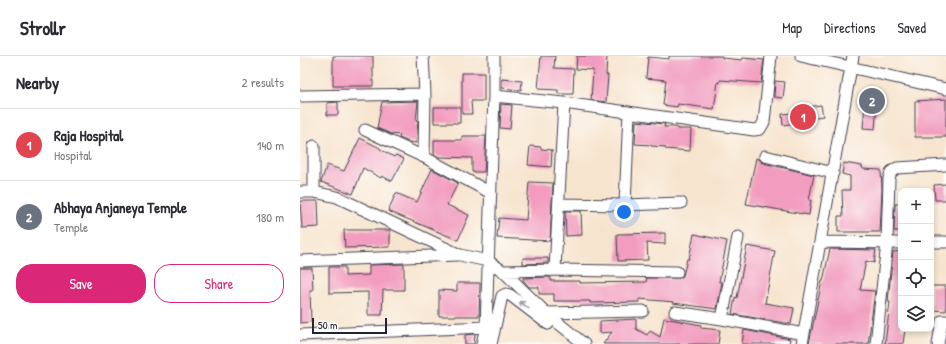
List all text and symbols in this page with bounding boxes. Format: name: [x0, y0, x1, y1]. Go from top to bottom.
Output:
text: Strollr: [20, 15, 66, 41]
text: Map: [782, 18, 802, 37]
text: Directions: [824, 18, 875, 37]
text: Saved: [897, 18, 926, 37]
text: Nearby: [16, 71, 59, 94]
text: 2 results: [242, 73, 284, 91]
pin: 2: [859, 86, 885, 116]
pin: 1: [790, 102, 816, 132]
text: Raja Hospital: [54, 125, 123, 146]
text: 1: [27, 136, 31, 154]
text: 140 m: [257, 136, 284, 154]
text: Hospital: [54, 146, 92, 164]
map controls: [898, 188, 934, 332]
button: +: [898, 188, 934, 224]
text: Abhaya Anjaneya Temple: [54, 197, 187, 218]
your location: [614, 202, 634, 222]
text: 2: [26, 208, 32, 226]
text: 180 m: [256, 208, 284, 226]
text: Temple: [54, 218, 88, 236]
button: −: [898, 224, 934, 260]
button: locate: [898, 260, 934, 296]
button: Save: [16, 264, 146, 303]
button: Share: [154, 264, 284, 303]
button: layers: [898, 296, 934, 332]
one-way arrow: [518, 301, 529, 310]
scale bar: [312, 316, 387, 335]
text: 50 m: [318, 318, 338, 332]

